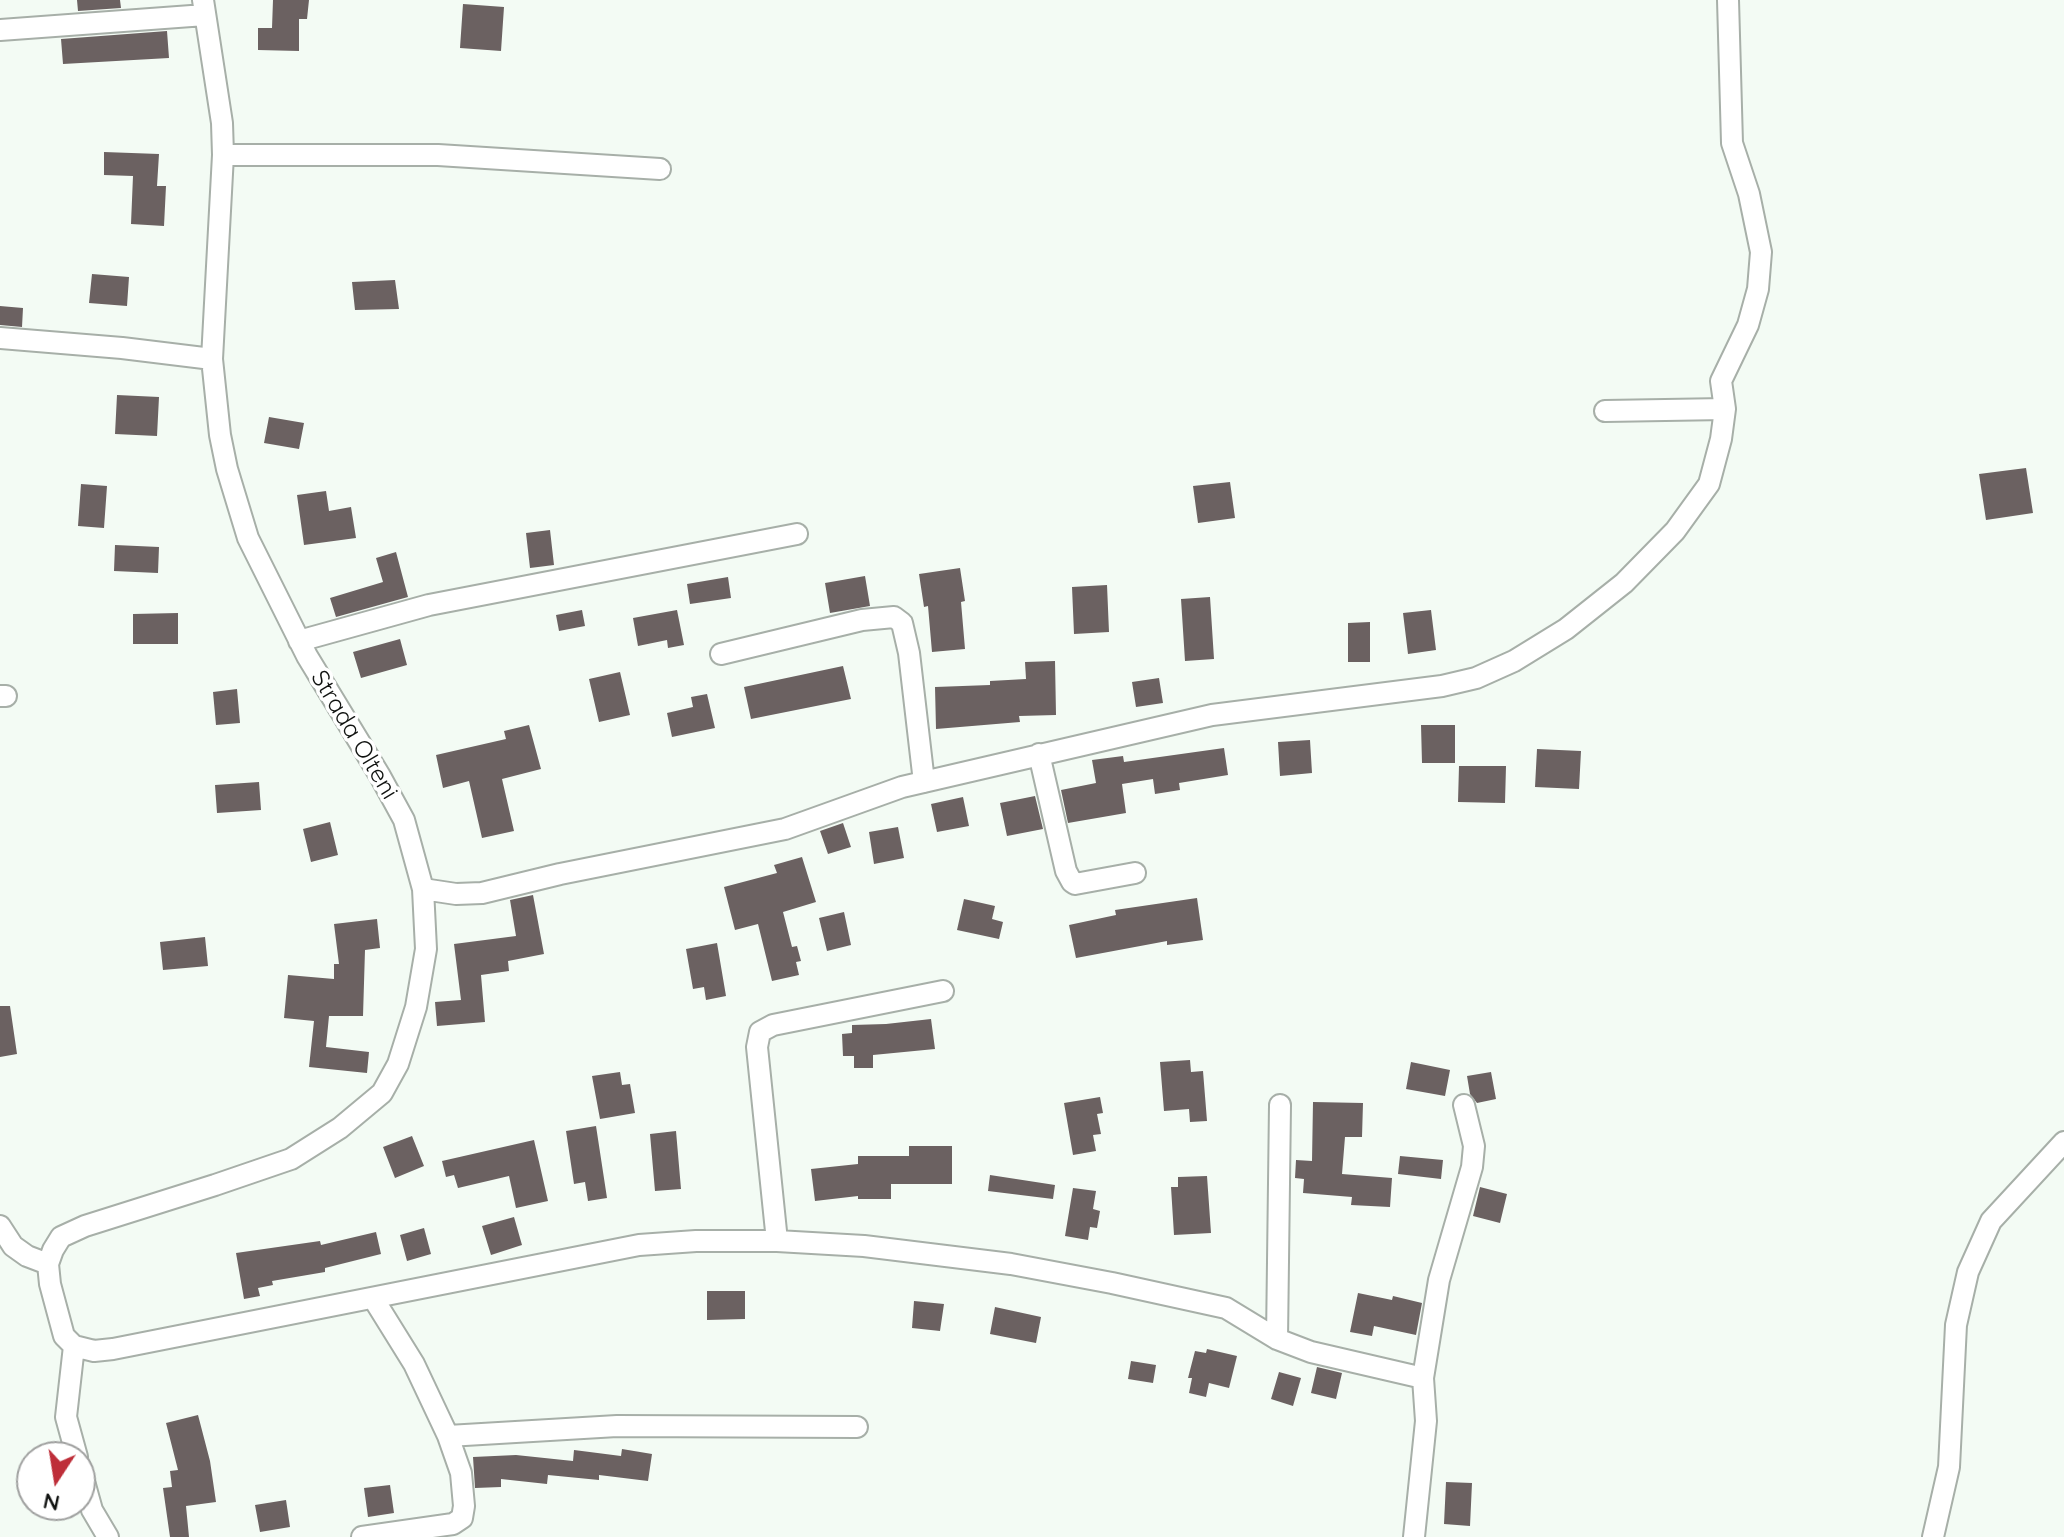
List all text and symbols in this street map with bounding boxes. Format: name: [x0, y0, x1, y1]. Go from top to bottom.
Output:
street label: Strada Olteni: [304, 665, 404, 805]
north arrow: [16, 1441, 96, 1521]
text: N: [41, 1487, 62, 1518]

